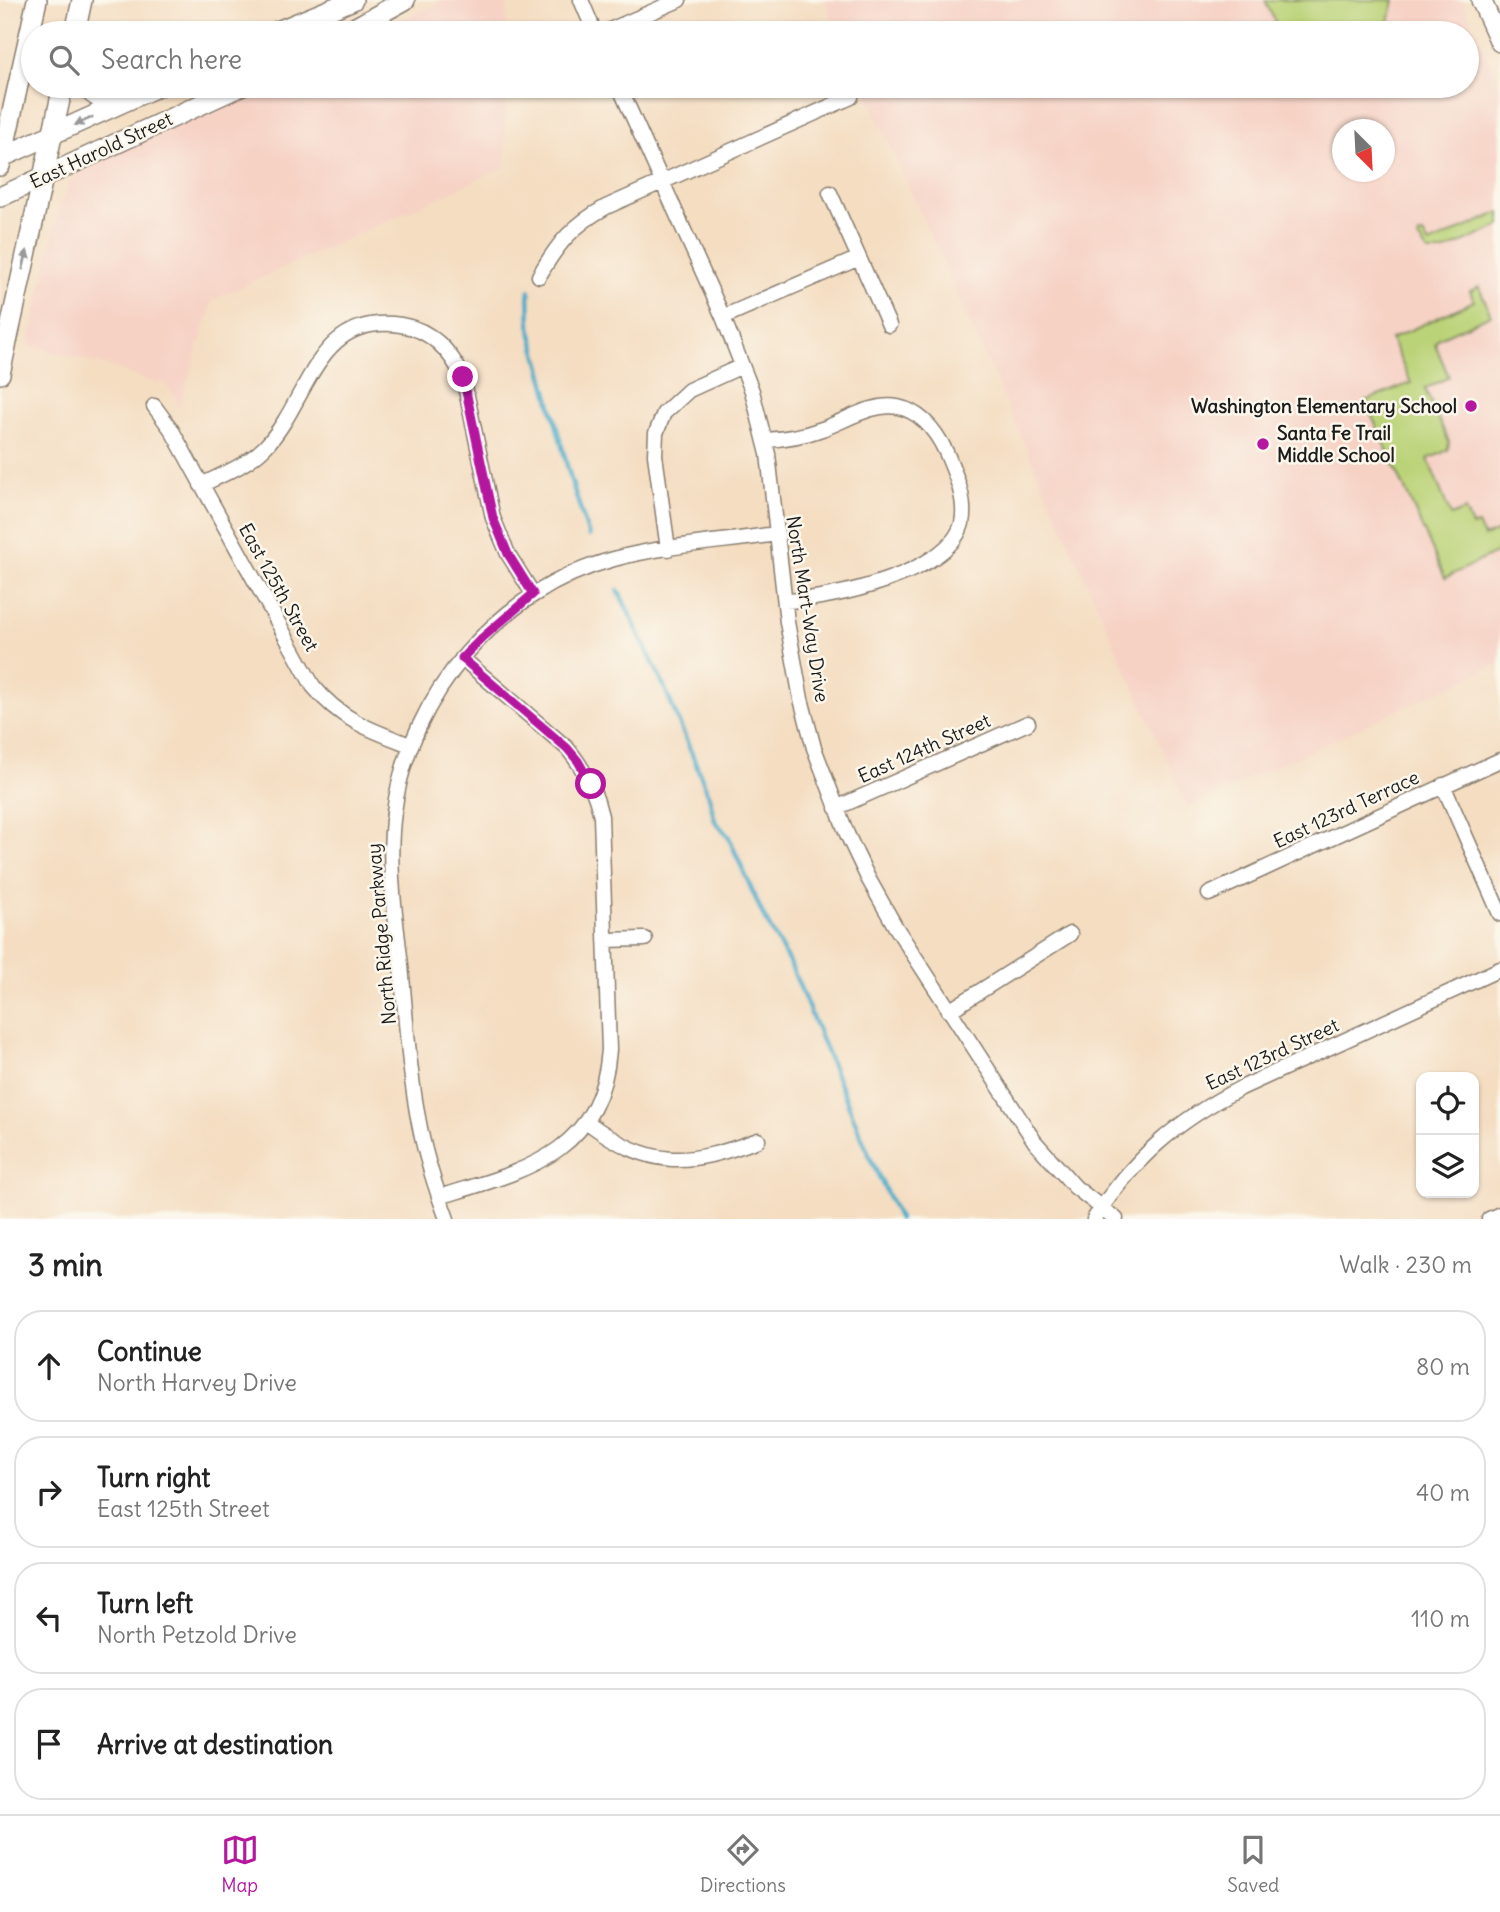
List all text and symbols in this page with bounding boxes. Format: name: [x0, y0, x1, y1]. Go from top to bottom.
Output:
search box: [21, 21, 1479, 98]
icon: search: [45, 41, 83, 79]
text: Search here: [101, 43, 242, 76]
street label: East Harold Street: [26, 106, 176, 194]
one-way arrow: [74, 115, 94, 127]
north arrow: [1332, 119, 1395, 182]
one-way arrow: [20, 249, 31, 271]
route end: [447, 361, 478, 392]
place label: Washington Elementary School: [1191, 394, 1457, 418]
marker: Washington Elementary School: [1463, 398, 1479, 414]
place label: Santa Fe Trail Middle School: [1277, 421, 1395, 467]
marker: Santa Fe Trail Middle School: [1255, 436, 1271, 452]
street label: North Mart-Way Drive: [781, 514, 835, 704]
street label: East 125th Street: [234, 519, 324, 655]
street label: East 124th Street: [854, 708, 994, 788]
street label: East 123rd Terrace: [1269, 765, 1423, 853]
route start: [575, 768, 606, 799]
street label: North Ridge Parkway: [361, 842, 401, 1026]
street label: East 123rd Street: [1202, 1013, 1342, 1095]
map controls: [1416, 1072, 1479, 1198]
button: locate: [1416, 1072, 1479, 1135]
button: layers: [1416, 1135, 1479, 1198]
text: 3 min: [28, 1246, 103, 1284]
text: Walk · 230 m: [1339, 1250, 1472, 1279]
text: Continue: [97, 1335, 202, 1368]
icon: ahead: [30, 1347, 68, 1385]
text: 80 m: [1416, 1352, 1470, 1381]
text: North Harvey Drive: [97, 1368, 297, 1397]
text: Turn right: [97, 1461, 210, 1494]
icon: right: [30, 1473, 68, 1511]
text: 40 m: [1416, 1478, 1470, 1507]
text: East 125th Street: [97, 1494, 270, 1523]
text: Turn left: [97, 1587, 193, 1620]
icon: left: [30, 1599, 68, 1637]
text: 110 m: [1411, 1604, 1470, 1633]
text: North Petzold Drive: [97, 1620, 297, 1649]
icon: arrive: [30, 1725, 68, 1763]
text: Arrive at destination: [97, 1728, 333, 1761]
tab: Map: [221, 1831, 259, 1897]
tab: Directions: [700, 1831, 786, 1897]
tab: Saved: [1227, 1831, 1279, 1897]

